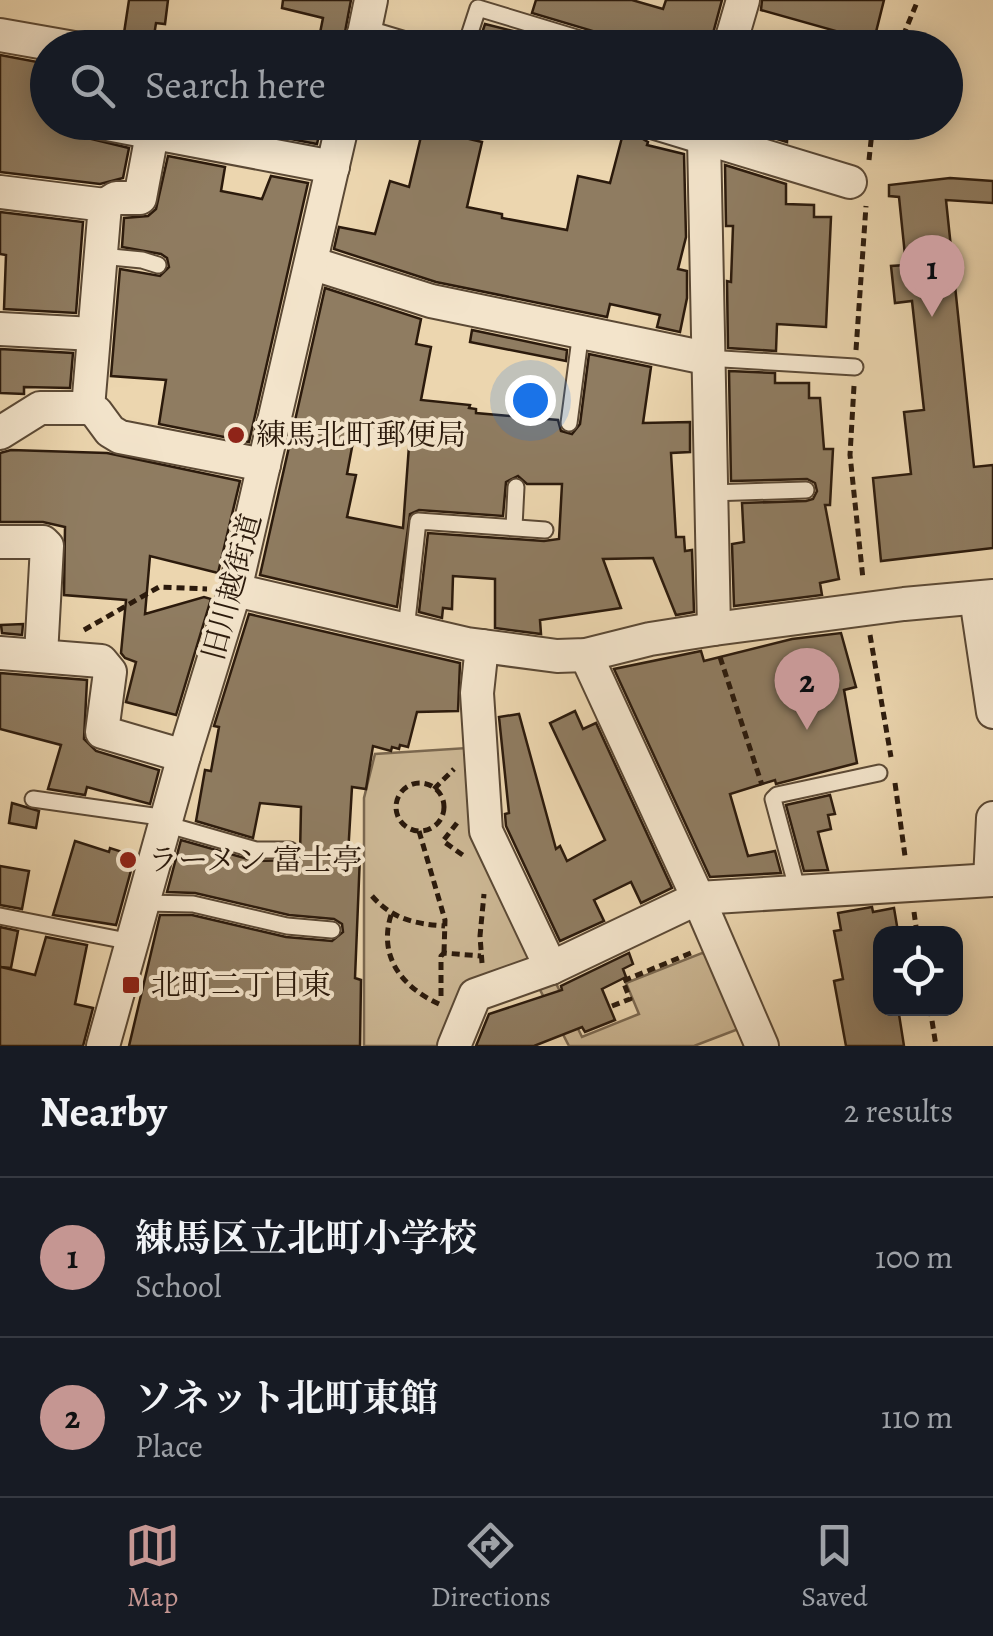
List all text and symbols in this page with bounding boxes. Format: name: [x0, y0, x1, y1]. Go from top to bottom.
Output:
search box: [30, 30, 963, 140]
icon: search: [65, 58, 120, 113]
text: Search here: [145, 59, 326, 111]
pin: 1: [900, 234, 964, 317]
your location: [505, 375, 556, 426]
place label: 練馬北町郵便局: [256, 415, 466, 455]
marker: 練馬北町郵便局: [225, 424, 247, 446]
street label: 旧川越街道: [193, 509, 271, 665]
pin: 2: [774, 648, 840, 730]
place label: ラーメン 富士亭: [148, 840, 362, 880]
marker: ラーメン 富士亭: [117, 849, 139, 871]
map controls: [873, 926, 963, 1016]
button: locate: [873, 926, 963, 1016]
place label: 北町二丁目東: [151, 965, 331, 1005]
marker: 北町二丁目東: [120, 974, 142, 996]
text: Nearby: [40, 1083, 167, 1140]
text: 2 results: [844, 1089, 953, 1133]
text: 練馬区立北町小学校: [135, 1212, 477, 1264]
text: 1: [67, 1235, 78, 1279]
text: 100 m: [875, 1235, 953, 1279]
text: School: [135, 1264, 222, 1308]
text: ソネット北町東館: [135, 1372, 438, 1424]
text: 2: [65, 1395, 80, 1439]
text: 110 m: [881, 1395, 953, 1439]
text: Place: [135, 1424, 203, 1468]
tab: Map: [125, 1518, 180, 1616]
tab: Directions: [431, 1518, 551, 1616]
tab: Saved: [801, 1518, 868, 1616]

